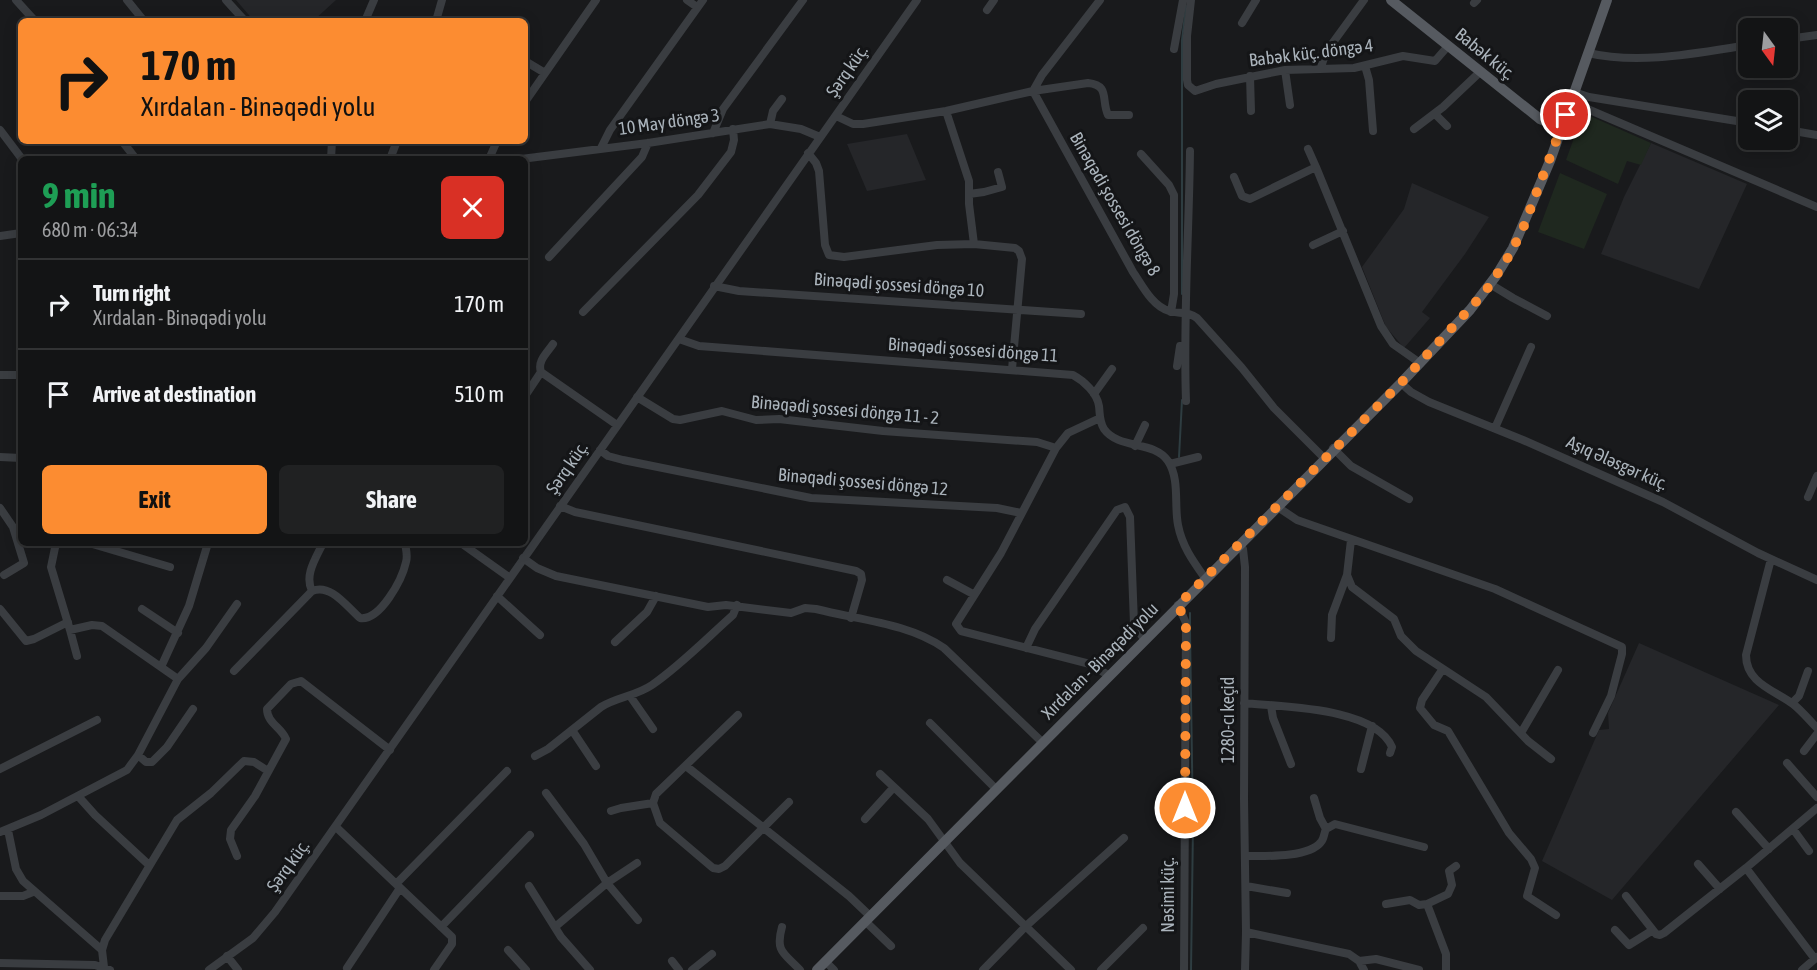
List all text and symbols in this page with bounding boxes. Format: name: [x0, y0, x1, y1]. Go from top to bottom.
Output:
north arrow: [1738, 18, 1798, 78]
map controls: [1738, 18, 1798, 150]
street label: Babək küç.: [1451, 23, 1519, 84]
street label: Babək küç. döngə 4: [1248, 34, 1374, 71]
text: 170 m: [141, 41, 236, 89]
street label: Şərq küç.: [821, 41, 872, 101]
icon: right: [42, 42, 120, 120]
pin: [1540, 89, 1591, 140]
button: layers: [1738, 90, 1798, 150]
text: Xırdalan - Binəqədi yolu: [141, 91, 376, 122]
icon: arrive: [1549, 98, 1582, 131]
street label: 10 May döngə 3: [617, 104, 721, 139]
street label: Binəqədi şossesi döngə 8: [1066, 128, 1165, 279]
text: 9 min: [42, 174, 116, 216]
button: close: [441, 176, 504, 239]
text: 680 m · 06:34: [42, 218, 138, 241]
street label: Binəqədi şossesi döngə 10: [813, 268, 985, 301]
text: Turn right: [93, 280, 170, 306]
icon: right: [42, 288, 75, 321]
text: 170 m: [454, 291, 504, 317]
text: Xırdalan - Binəqədi yolu: [93, 306, 267, 329]
street label: Binəqədi şossesi döngə 11: [887, 333, 1059, 366]
icon: arrive: [42, 378, 75, 411]
text: Arrive at destination: [93, 381, 256, 407]
text: 510 m: [454, 381, 504, 407]
street label: Binəqədi şossesi döngə 11 - 2: [750, 391, 940, 428]
street label: Aşıq Ələsgər küç.: [1563, 431, 1671, 494]
street label: Şərq küç.: [541, 438, 592, 498]
street label: Binəqədi şossesi döngə 12: [777, 464, 949, 499]
button: Exit: [42, 465, 267, 534]
button: Share: [279, 465, 504, 534]
street label: Xırdalan - Binəqədi yolu: [1037, 598, 1162, 723]
street label: 1280-cı keçid: [1217, 677, 1238, 763]
position arrow: [1153, 776, 1217, 840]
street label: Şərq küç.: [262, 836, 313, 896]
street label: Nəsimi küç.: [1157, 857, 1178, 933]

